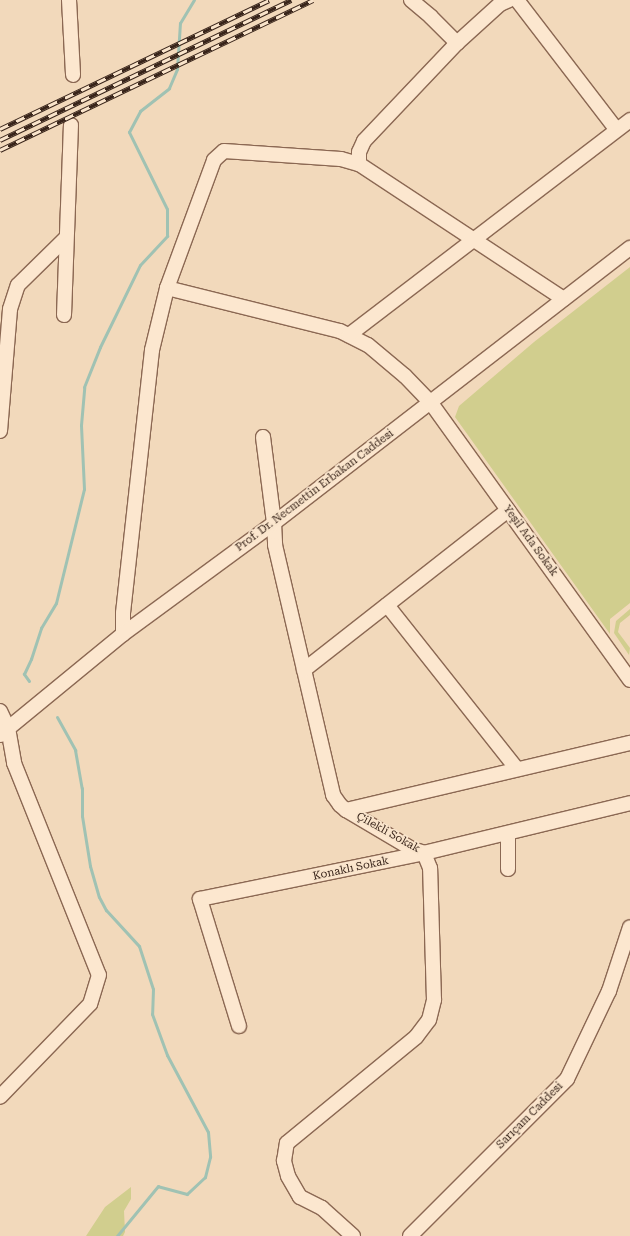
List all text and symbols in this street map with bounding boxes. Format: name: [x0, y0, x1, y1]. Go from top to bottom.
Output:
street label: Prof. Dr. Necmettin Erbakan Caddesi: [233, 427, 397, 555]
street label: Yeşil Ada Sokak: [500, 503, 560, 579]
street label: Çilekli Sokak: [354, 810, 422, 856]
street label: Konaklı Sokak: [312, 855, 390, 883]
street label: Sarıçam Caddesi: [494, 1080, 566, 1152]

